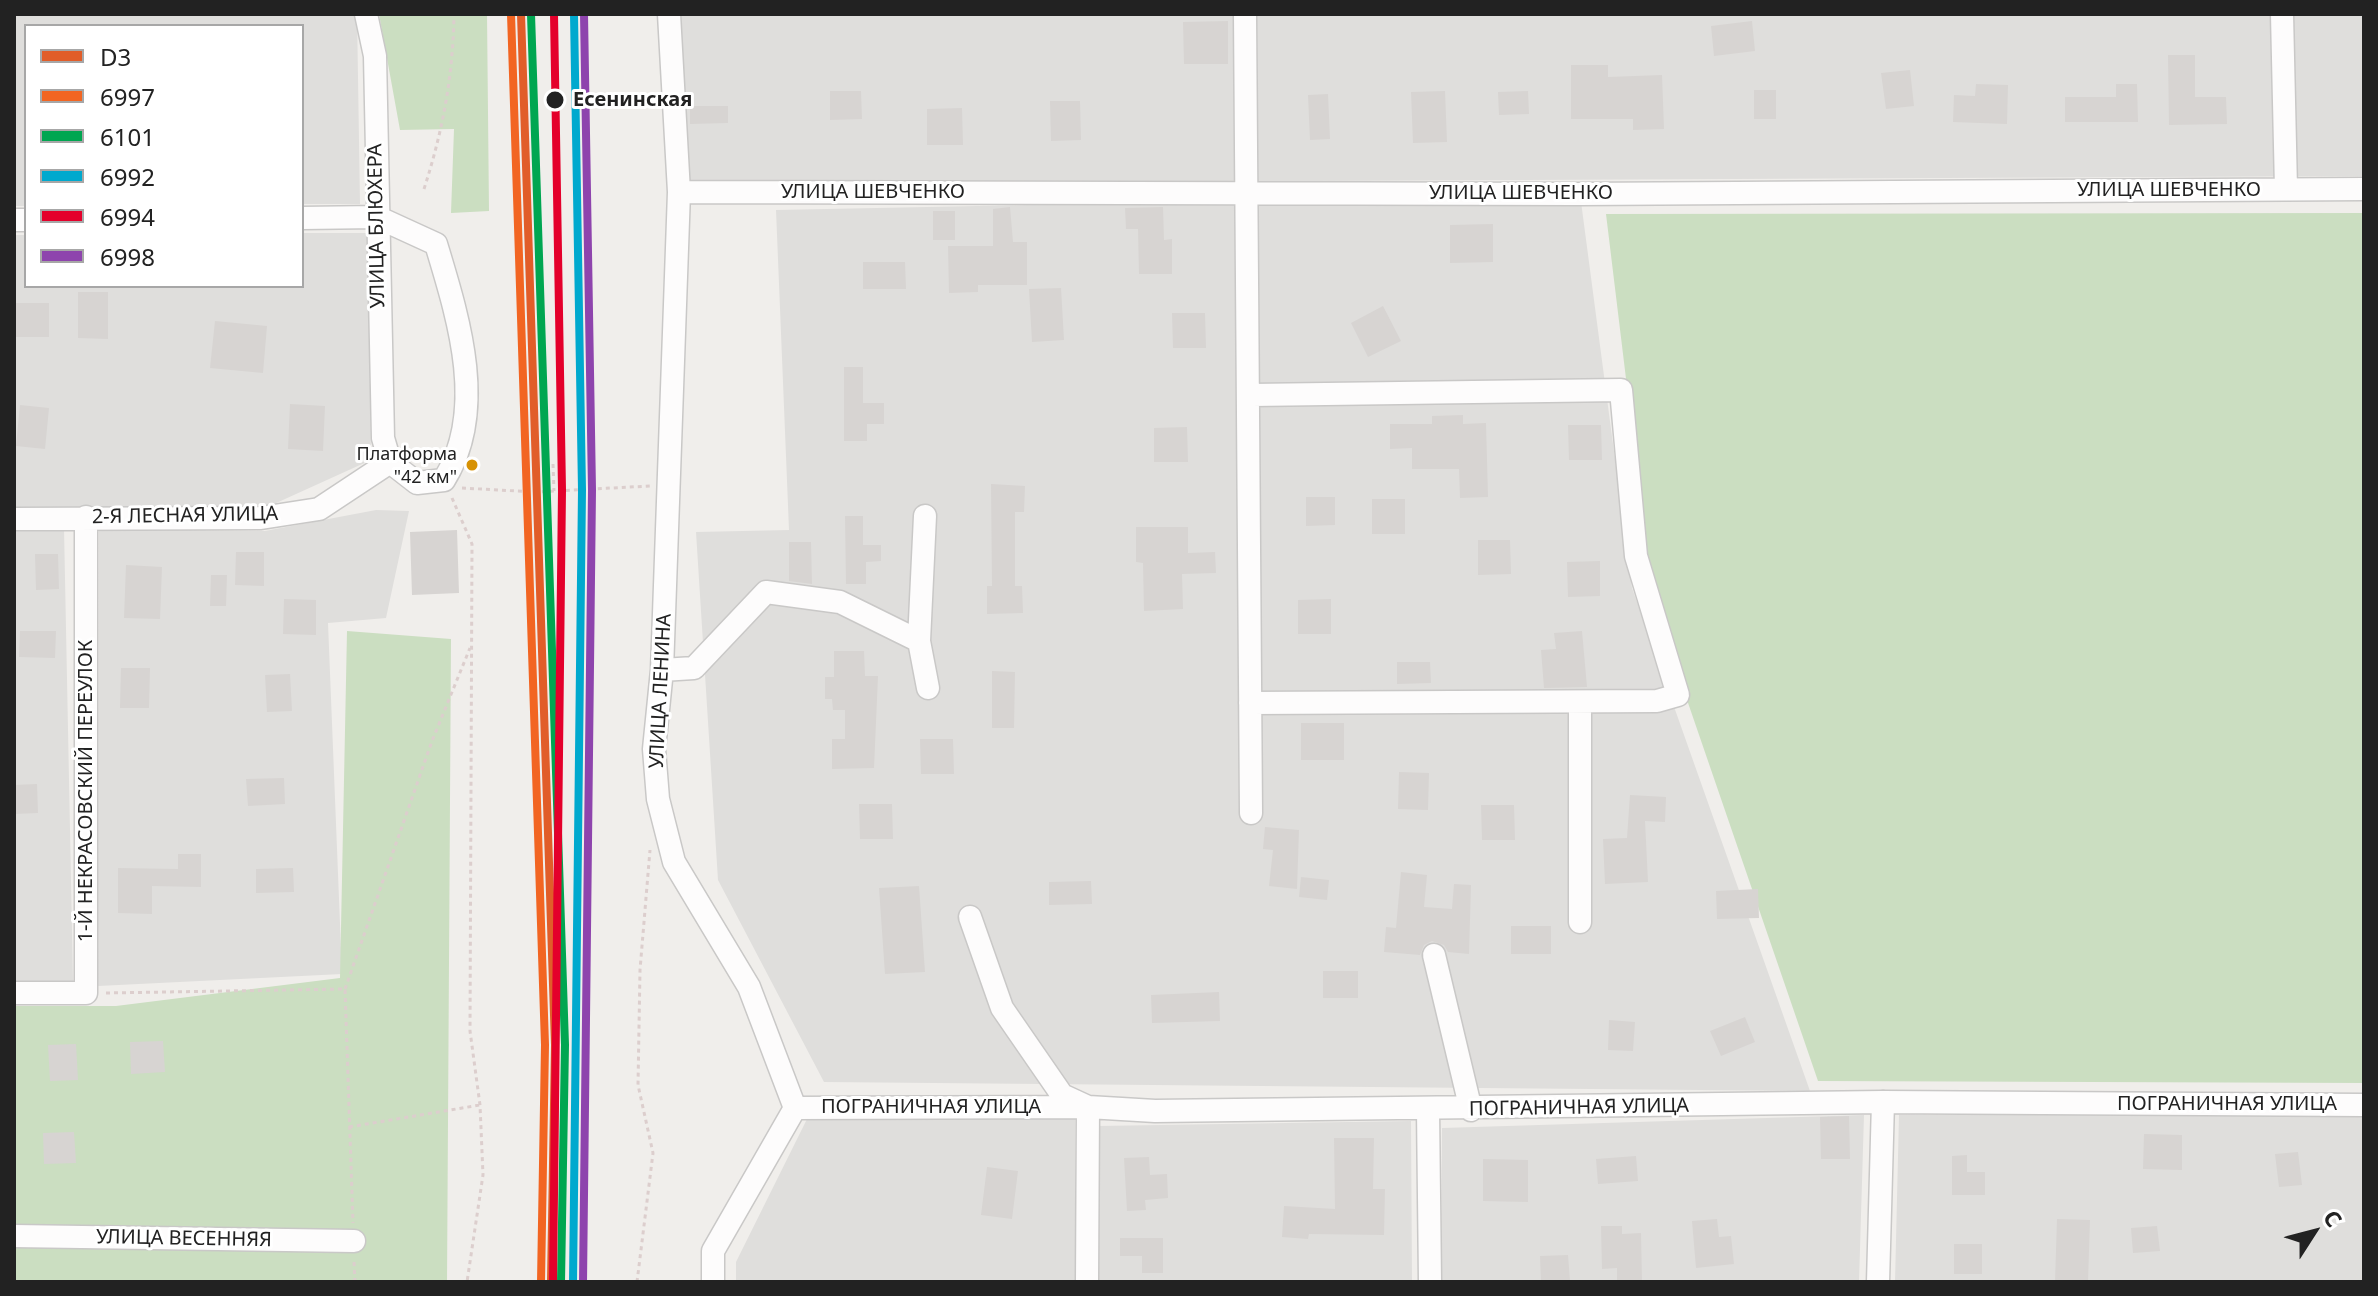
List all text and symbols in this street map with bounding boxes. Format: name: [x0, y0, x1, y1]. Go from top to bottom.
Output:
legend: [24, 24, 304, 288]
text: D3: [100, 40, 131, 73]
text: 6997: [100, 80, 155, 113]
place label: Есенинская: [573, 88, 692, 112]
marker: Есенинская: [544, 89, 566, 111]
text: 6101: [100, 120, 155, 153]
street label: УЛИЦА БЛЮХЕРА: [364, 143, 390, 309]
text: 6992: [100, 160, 155, 193]
street label: УЛИЦА ШЕВЧЕНКО: [2077, 178, 2261, 202]
street label: УЛИЦА ШЕВЧЕНКО: [781, 180, 965, 204]
street label: УЛИЦА ШЕВЧЕНКО: [1429, 181, 1613, 205]
text: 6994: [100, 200, 155, 233]
text: 6998: [100, 240, 155, 273]
place label: Платформа "42 км": [356, 444, 457, 486]
marker: Платформа "42 км": [464, 457, 480, 473]
street label: 2-Я ЛЕСНАЯ УЛИЦА: [92, 502, 278, 530]
street label: УЛИЦА ЛЕНИНА: [645, 613, 677, 769]
street label: 1-Й НЕКРАСОВСКИЙ ПЕРЕУЛОК: [74, 640, 98, 942]
street label: ПОГРАНИЧНАЯ УЛИЦА: [2117, 1092, 2337, 1116]
street label: ПОГРАНИЧНАЯ УЛИЦА: [1469, 1094, 1689, 1122]
street label: ПОГРАНИЧНАЯ УЛИЦА: [821, 1095, 1041, 1119]
north arrow: [2274, 1192, 2354, 1272]
text: С: [2317, 1203, 2350, 1232]
street label: УЛИЦА ВЕСЕННЯЯ: [96, 1225, 272, 1253]

